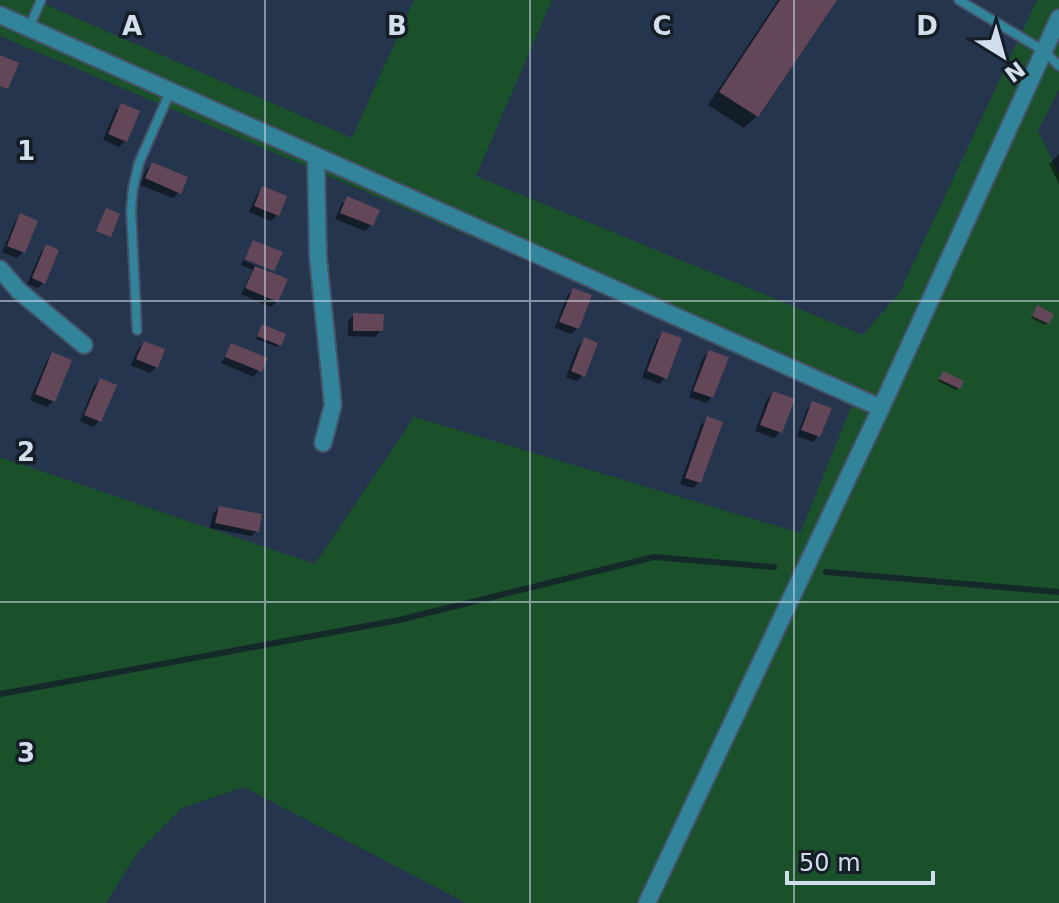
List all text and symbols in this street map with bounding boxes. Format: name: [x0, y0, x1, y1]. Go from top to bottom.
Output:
text: A: [122, 11, 142, 41]
text: B: [387, 11, 407, 41]
text: C: [652, 11, 672, 41]
text: D: [916, 11, 938, 41]
north arrow: [963, 16, 1043, 96]
text: N: [1000, 56, 1030, 87]
text: 1: [17, 136, 35, 166]
text: 2: [17, 437, 35, 467]
text: 3: [17, 738, 35, 768]
scale bar: [787, 835, 933, 885]
text: 50 m: [799, 849, 861, 877]

